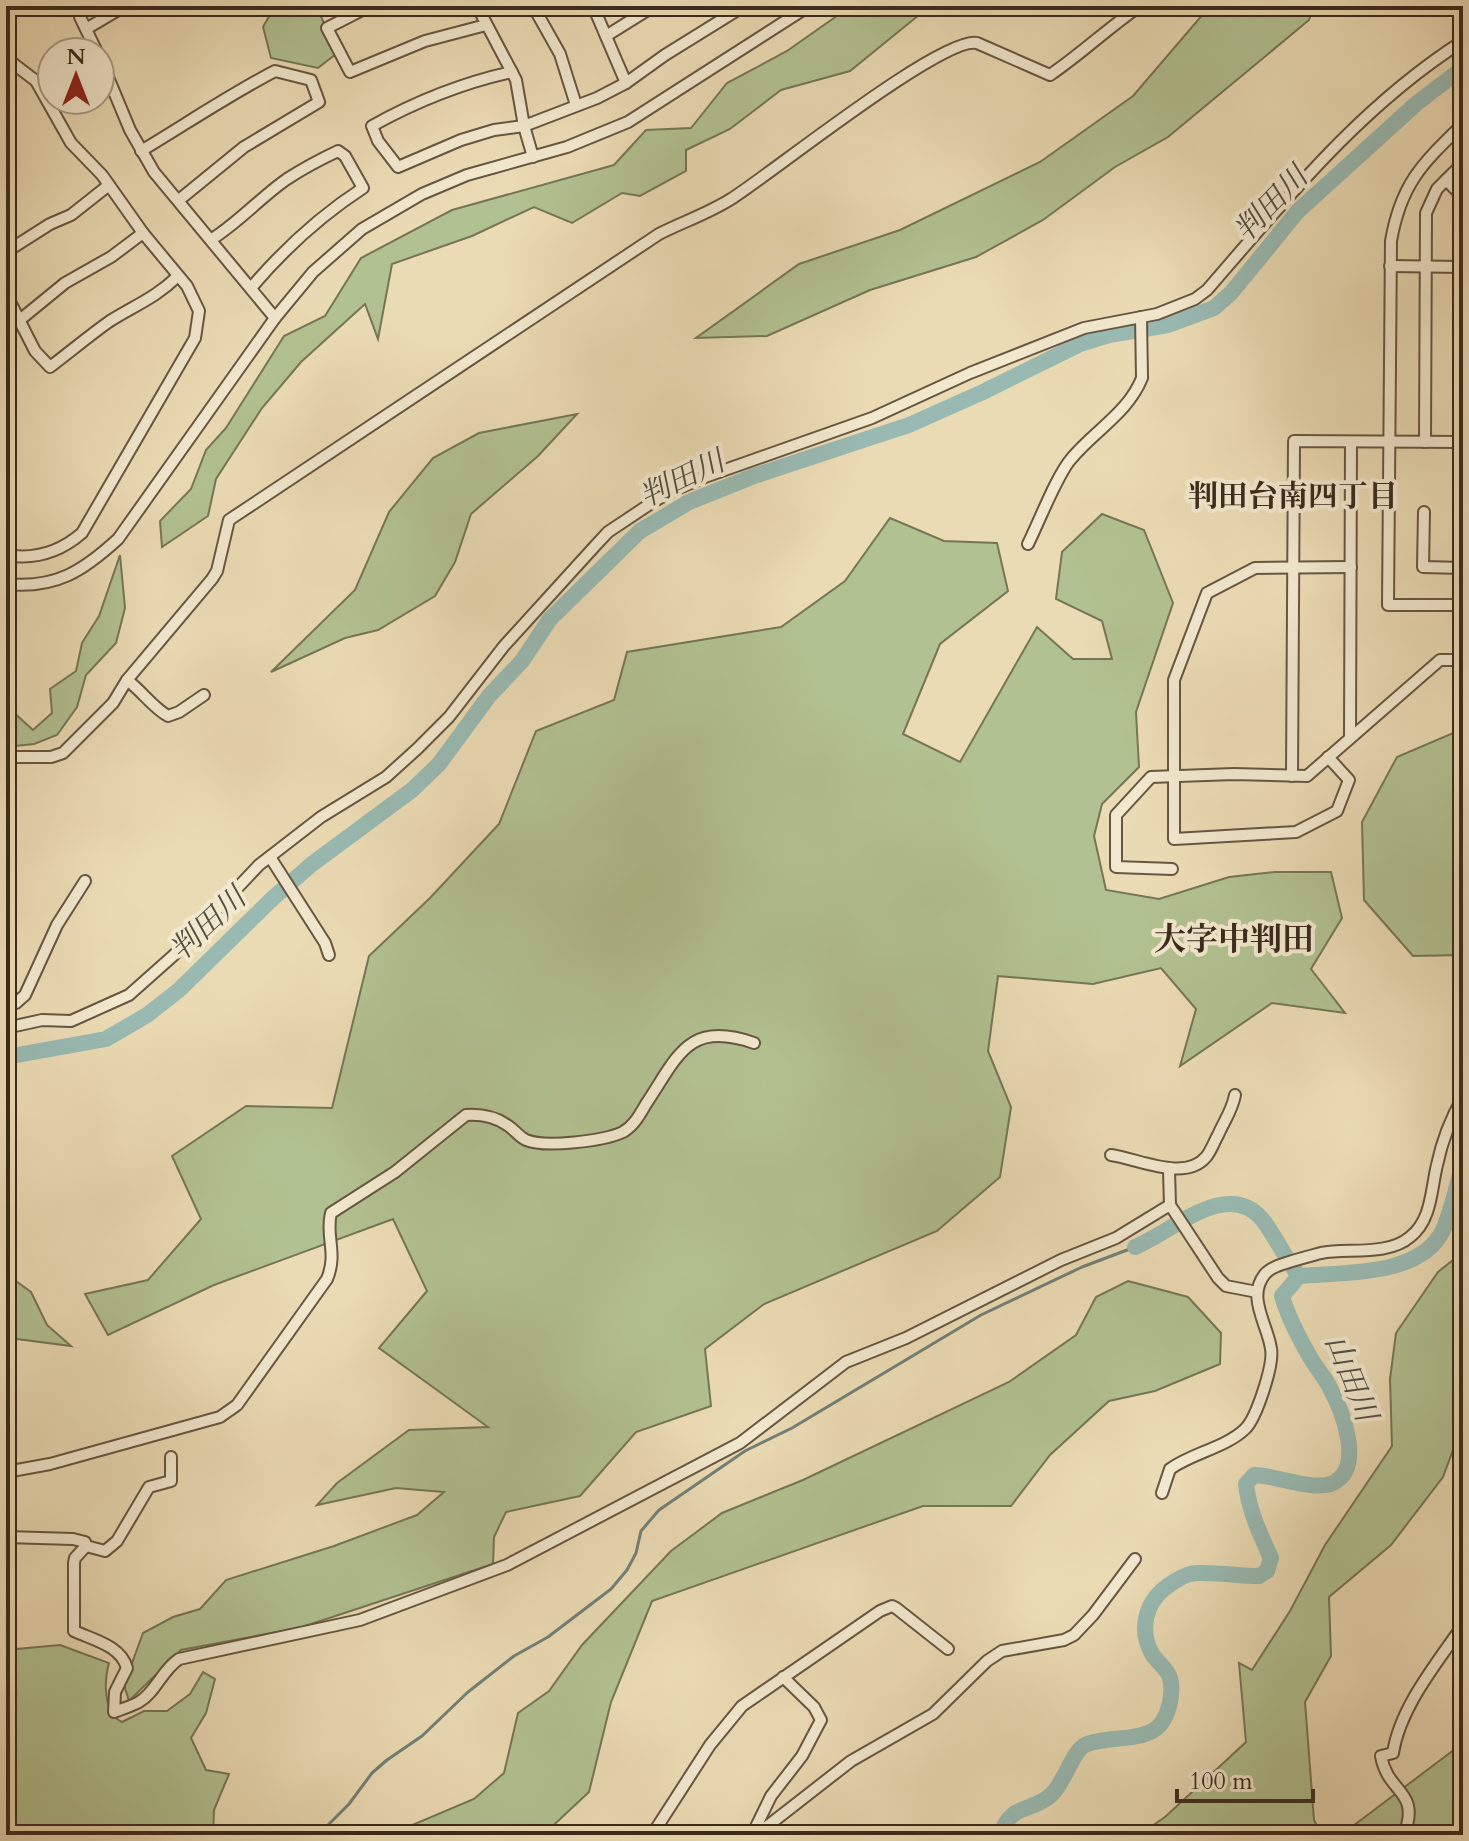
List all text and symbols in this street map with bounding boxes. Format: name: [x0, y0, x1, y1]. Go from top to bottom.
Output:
north arrow: [36, 36, 116, 116]
text: N: [66, 42, 86, 72]
water label: 判田川: [1225, 155, 1319, 251]
water label: 判田川: [633, 440, 734, 517]
district label: 判田台南四丁目: [1188, 476, 1398, 517]
water label: 判田川: [161, 876, 257, 970]
district label: 大字中判田: [1154, 918, 1314, 962]
water label: 山田川: [1315, 1329, 1388, 1430]
scale bar: [1177, 1753, 1313, 1803]
text: 100 m: [1189, 1765, 1253, 1798]

